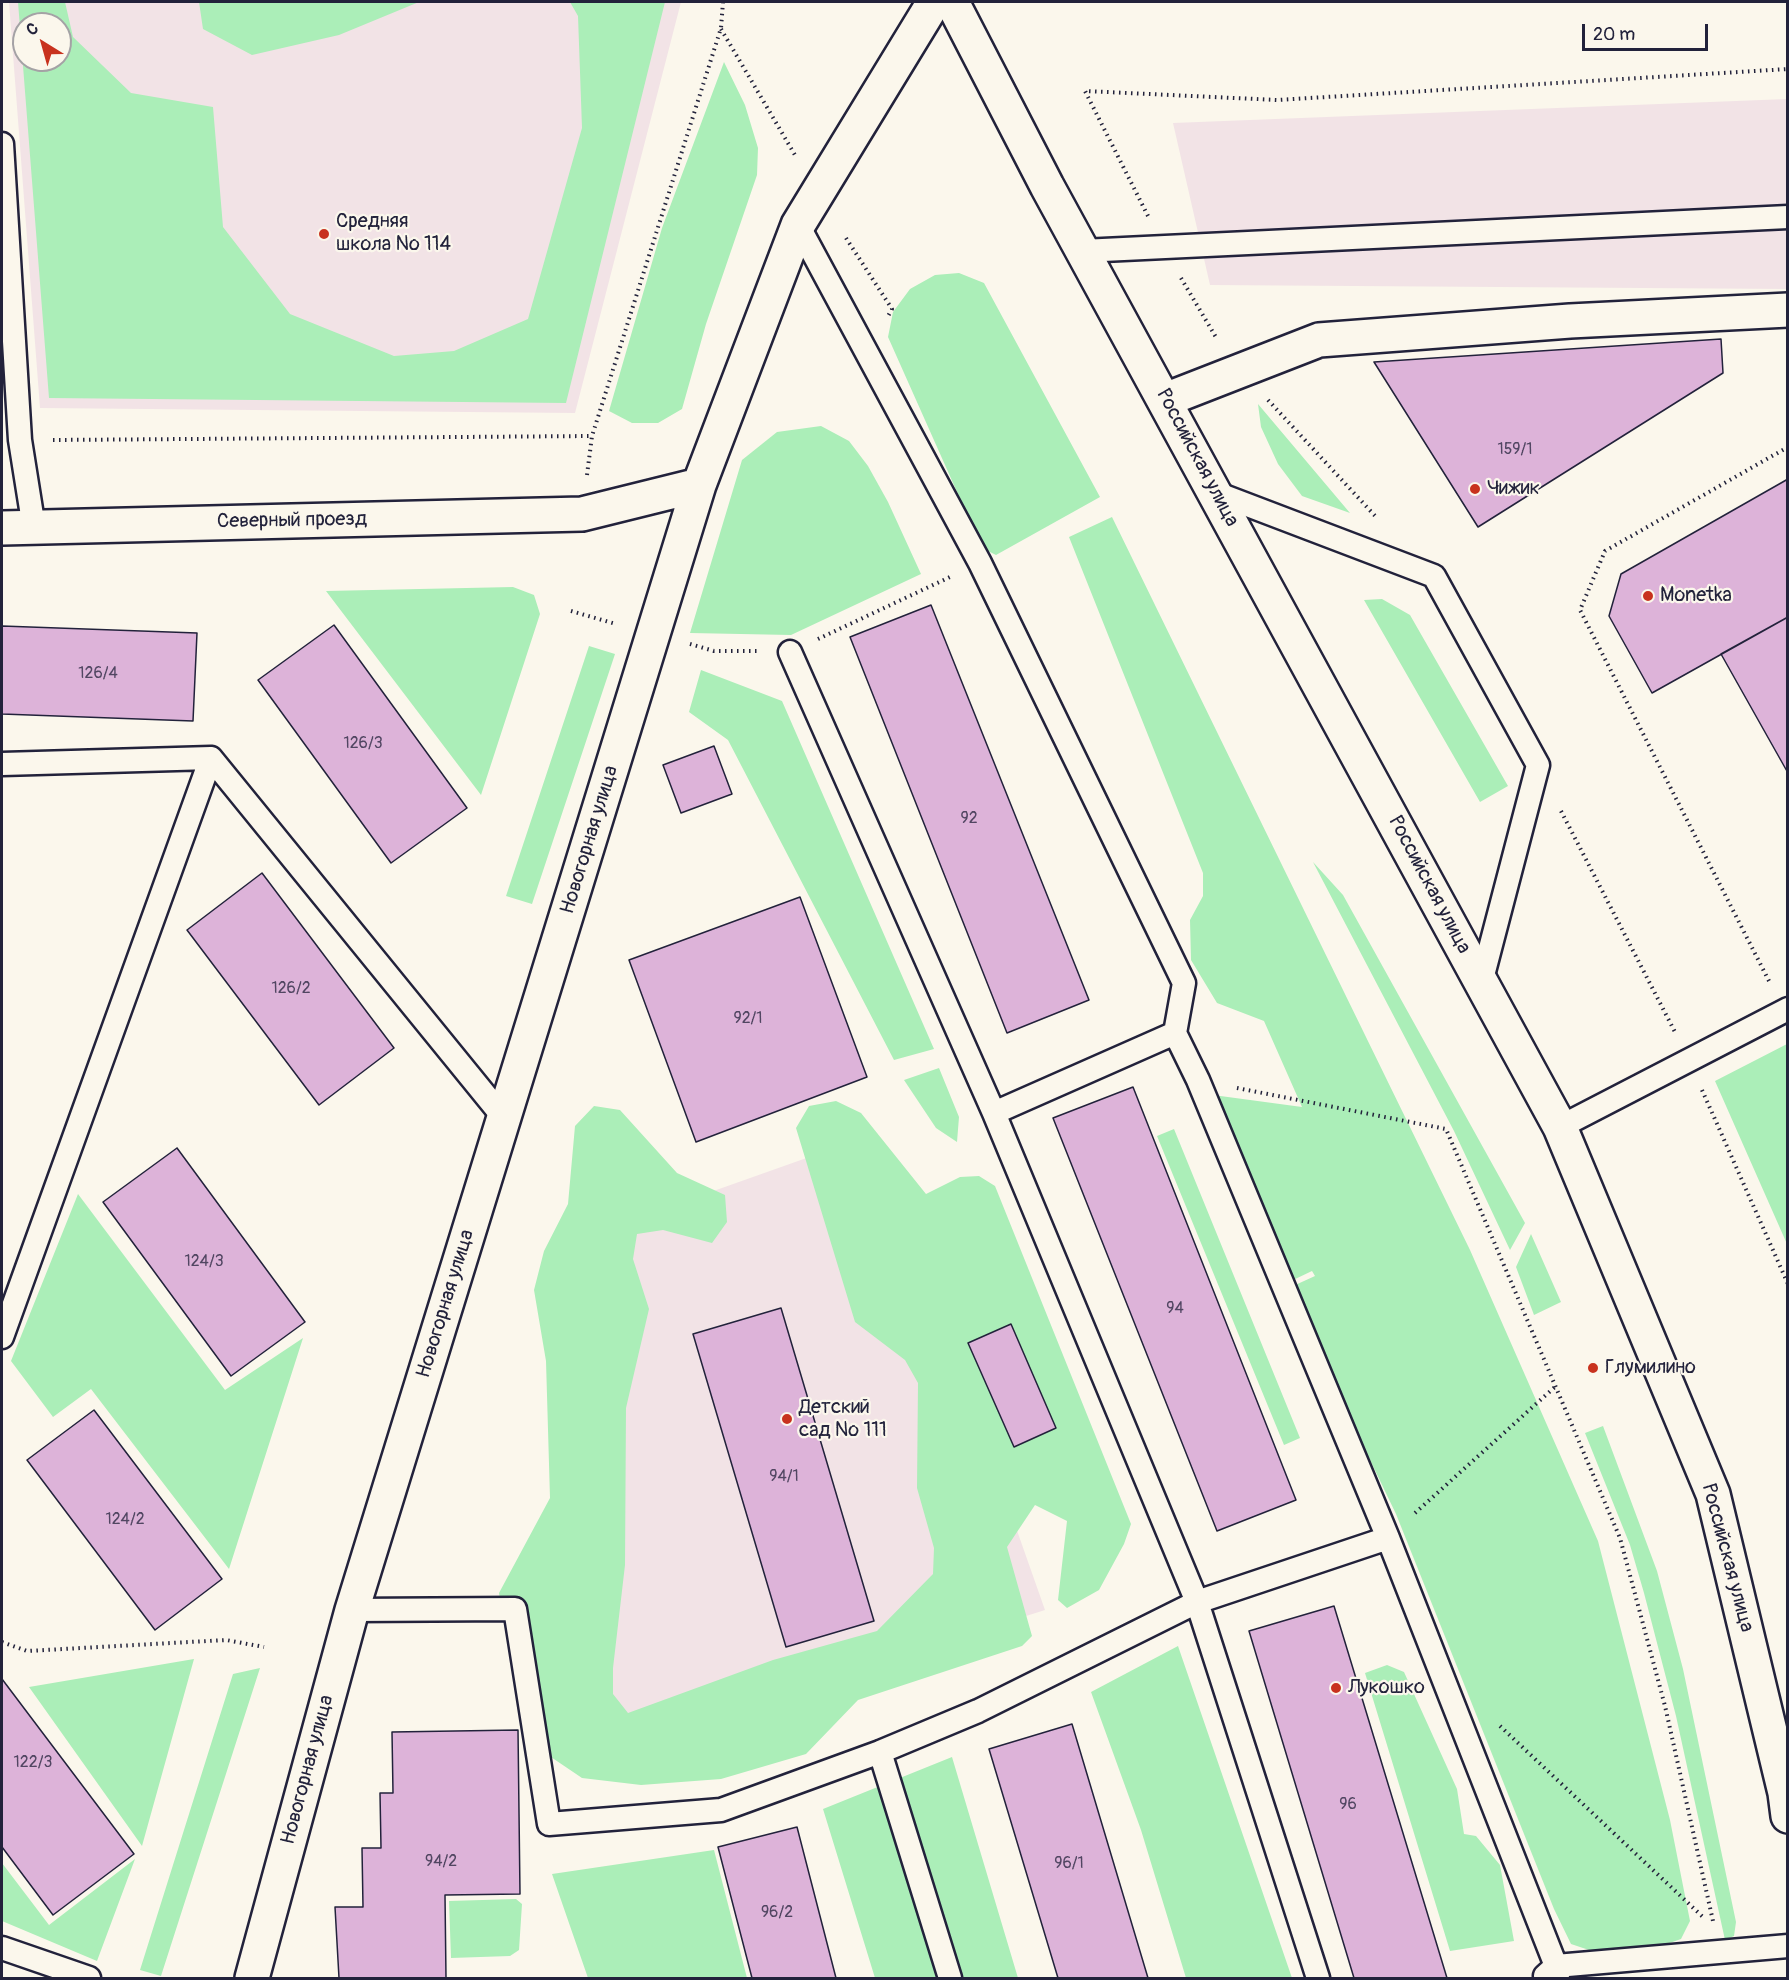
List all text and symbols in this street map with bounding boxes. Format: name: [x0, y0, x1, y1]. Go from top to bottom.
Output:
north arrow: [12, 12, 72, 72]
scale bar: [1585, 12, 1711, 50]
text: С: [22, 18, 42, 40]
text: 20 m: [1593, 23, 1635, 46]
place label: Средняя школа № 114: [336, 210, 451, 257]
marker: Средняя школа № 114: [317, 227, 331, 241]
street label: Российская улица: [1151, 385, 1243, 531]
house number: 159/1: [1497, 440, 1533, 460]
place label: Чижик: [1487, 477, 1540, 501]
marker: Чижик: [1468, 482, 1482, 496]
street label: Северный проезд: [217, 508, 367, 534]
place label: Monetka: [1660, 584, 1732, 608]
marker: Monetka: [1641, 589, 1655, 603]
house number: 126/4: [78, 664, 118, 684]
house number: 126/3: [343, 734, 383, 754]
street label: Новогорная улица: [556, 763, 624, 917]
house number: 92: [960, 809, 978, 829]
street label: Российская улица: [1383, 812, 1475, 958]
house number: 126/2: [271, 979, 311, 999]
house number: 92/1: [733, 1009, 763, 1029]
street label: Новогорная улица: [412, 1227, 480, 1381]
house number: 124/3: [184, 1252, 224, 1272]
house number: 94: [1166, 1299, 1184, 1319]
place label: Глумилино: [1605, 1356, 1696, 1380]
marker: Глумилино: [1586, 1361, 1600, 1375]
place label: Детский сад № 111: [799, 1396, 887, 1443]
marker: Детский сад № 111: [780, 1412, 794, 1426]
house number: 94/1: [769, 1467, 799, 1487]
street label: Российская улица: [1696, 1481, 1758, 1635]
house number: 124/2: [105, 1510, 145, 1530]
place label: Лукошко: [1348, 1676, 1425, 1700]
marker: Лукошко: [1329, 1681, 1343, 1695]
street label: Новогорная улица: [277, 1693, 339, 1847]
house number: 122/3: [14, 1753, 52, 1773]
house number: 96: [1339, 1795, 1357, 1815]
house number: 94/2: [425, 1852, 457, 1872]
house number: 96/1: [1054, 1854, 1084, 1874]
house number: 96/2: [761, 1903, 793, 1923]

